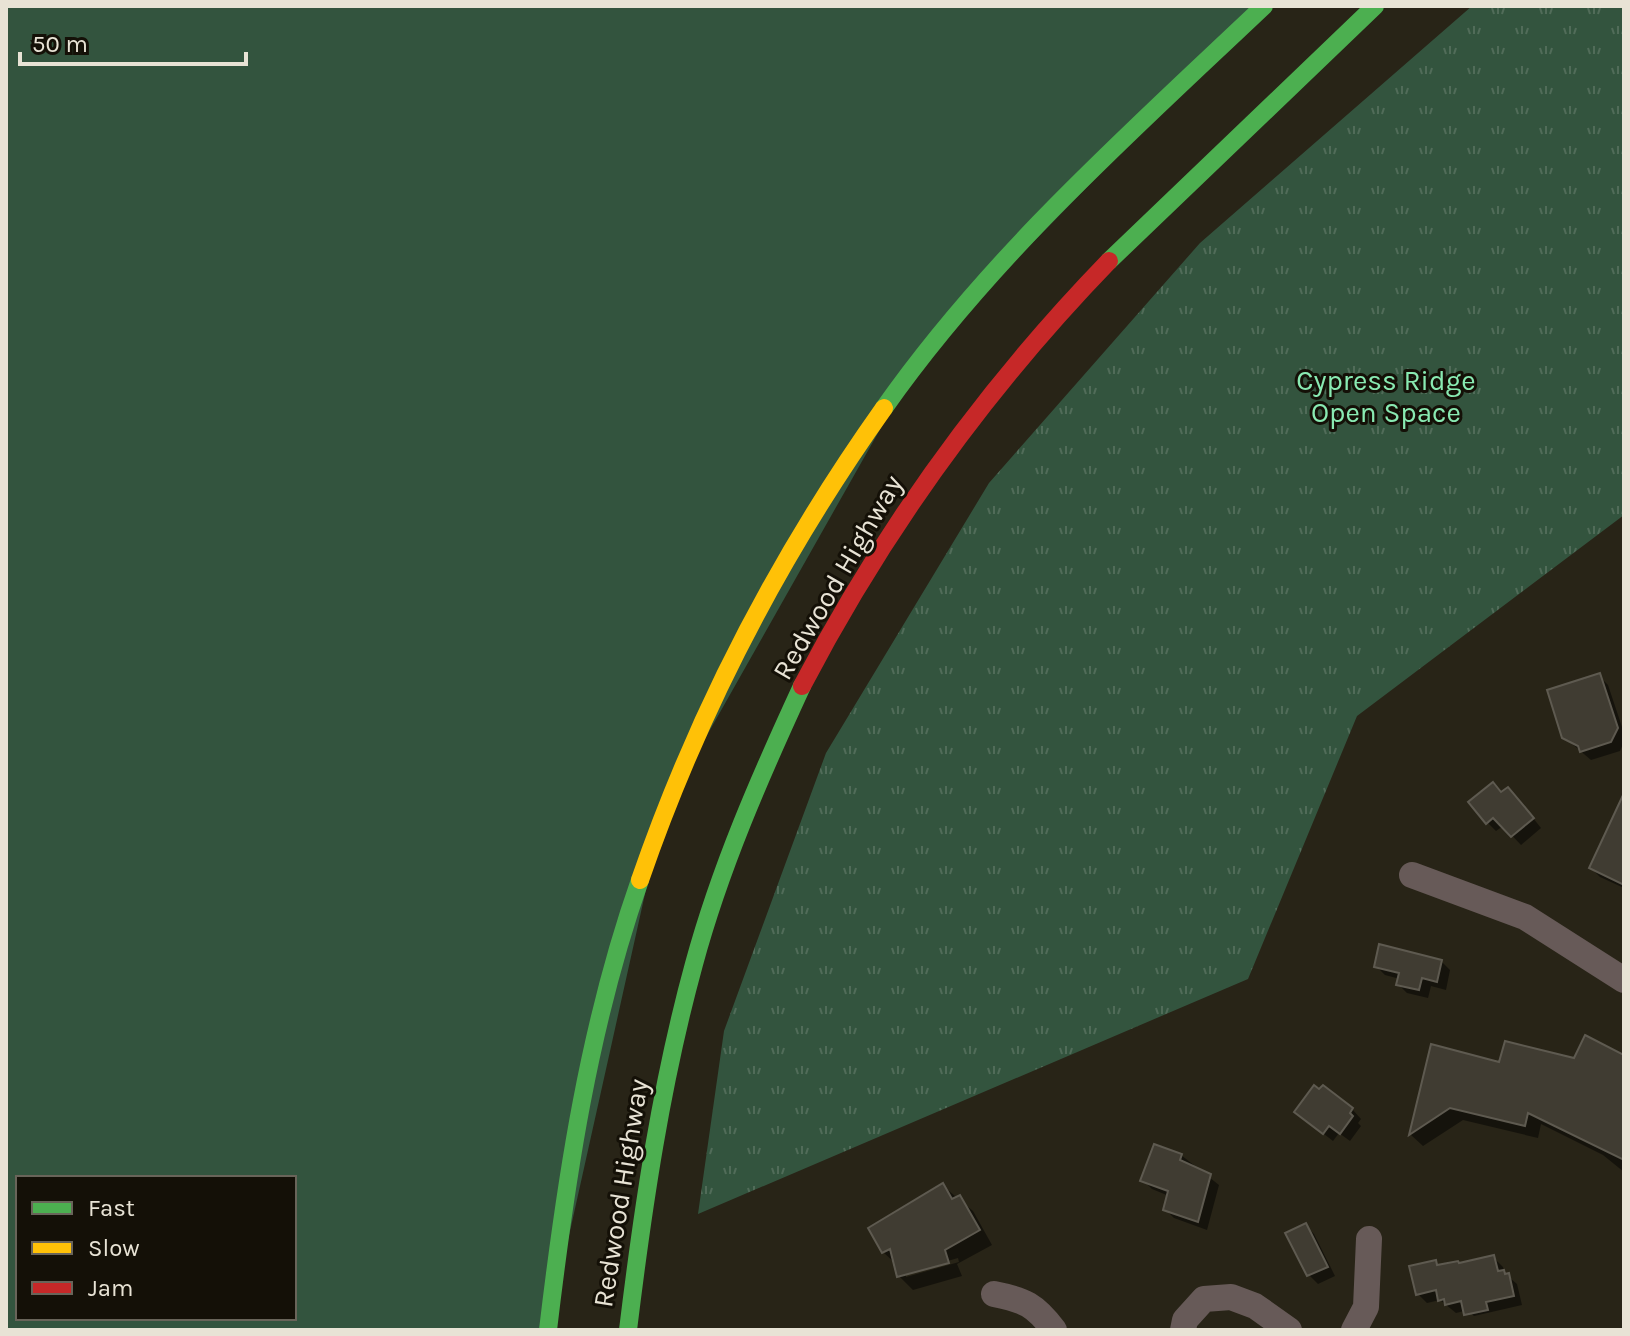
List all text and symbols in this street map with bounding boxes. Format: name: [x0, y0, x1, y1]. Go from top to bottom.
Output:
scale bar: [20, 16, 246, 66]
text: 50 m: [32, 30, 88, 58]
park label: Cypress Ridge Open Space: [1296, 364, 1476, 429]
street label: Redwood Highway: [765, 469, 909, 685]
street label: Redwood Highway: [586, 1077, 655, 1310]
legend: [16, 1176, 296, 1320]
text: Fast: [88, 1194, 135, 1222]
text: Slow: [88, 1234, 140, 1262]
text: Jam: [88, 1274, 133, 1302]

